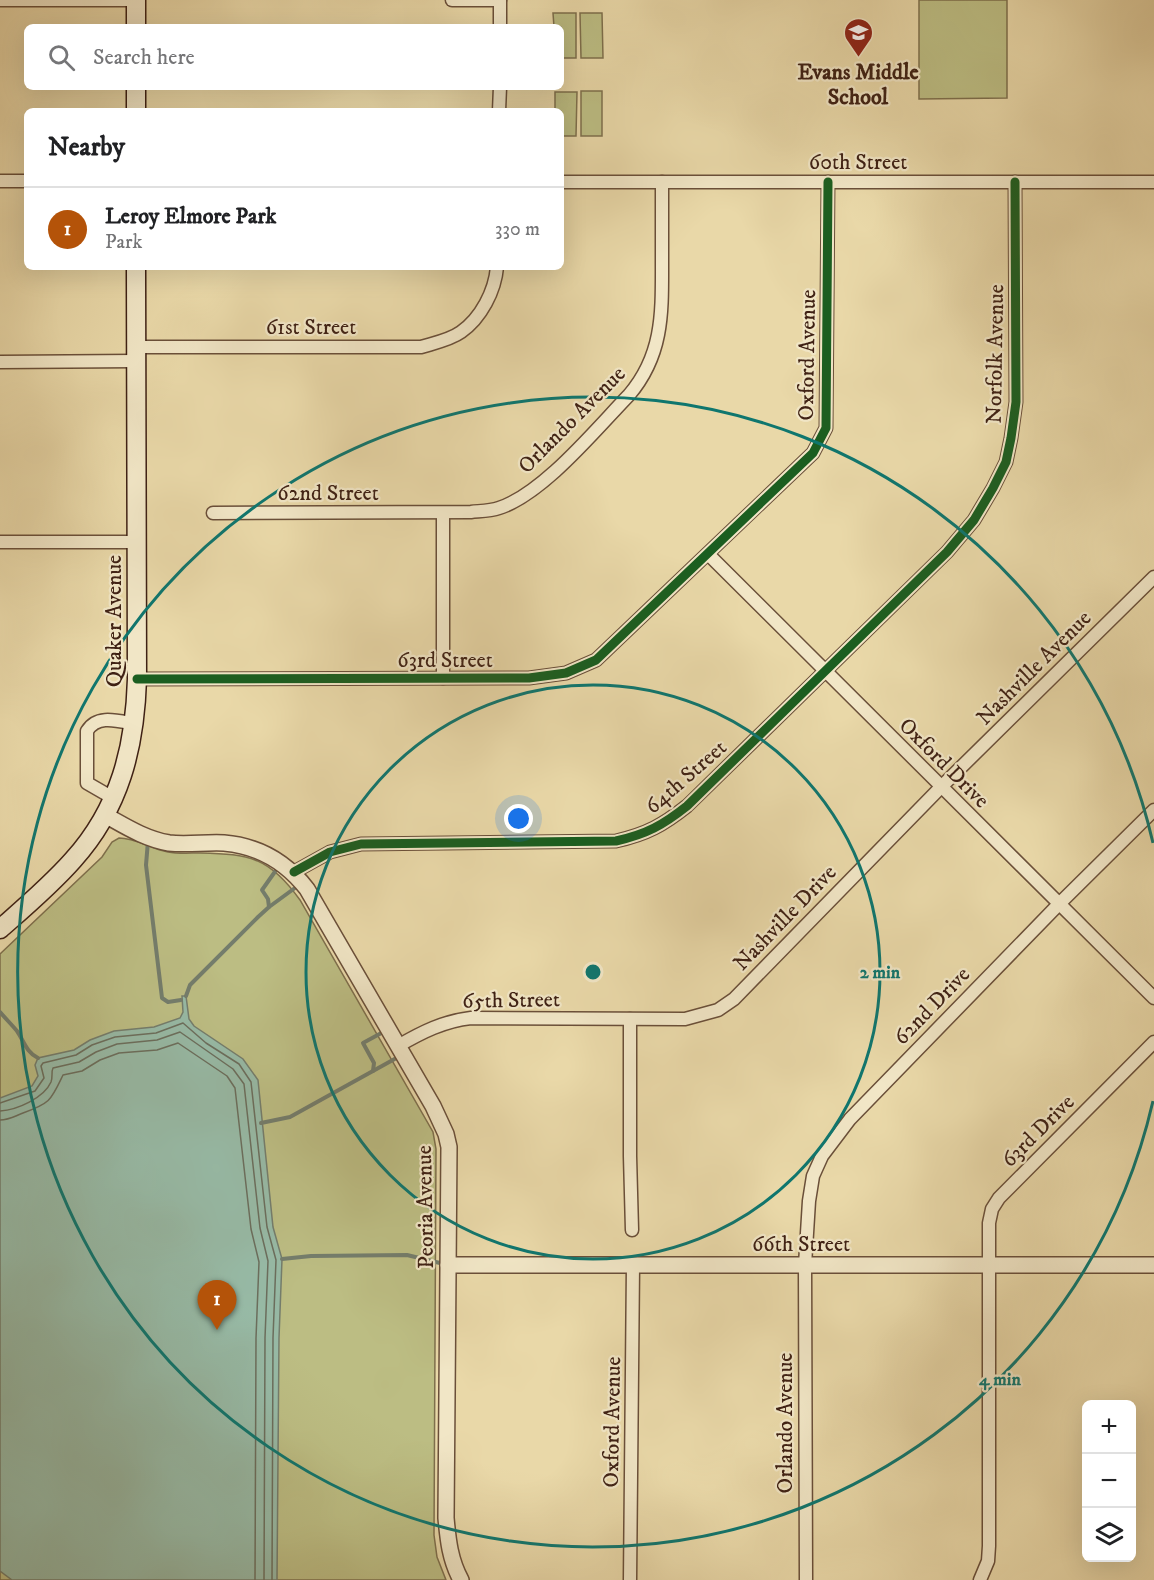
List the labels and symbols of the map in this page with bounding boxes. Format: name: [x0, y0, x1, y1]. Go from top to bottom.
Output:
school or university icon: Evans Middle School: [842, 16, 874, 58]
place label: Evans Middle School: [797, 59, 919, 111]
street label: 60th Street: [809, 149, 907, 176]
street label: Norfolk Avenue: [981, 284, 1010, 424]
street label: Oxford Avenue: [793, 289, 822, 421]
street label: 61st Street: [266, 314, 356, 341]
street label: Orlando Avenue: [513, 361, 631, 479]
street label: 62nd Street: [277, 480, 379, 507]
street label: Quaker Avenue: [101, 555, 128, 687]
street label: Nashville Avenue: [971, 605, 1097, 731]
street label: 63rd Street: [397, 647, 493, 674]
street label: Oxford Drive: [893, 712, 995, 814]
street label: 64th Street: [640, 734, 732, 820]
your location: [504, 804, 533, 833]
street label: Nashville Drive: [728, 859, 842, 977]
street label: 62nd Drive: [888, 961, 976, 1051]
centre of rings: [583, 962, 603, 982]
text: 2 min: [860, 962, 901, 984]
street label: 65th Street: [462, 986, 560, 1015]
street label: 63rd Drive: [996, 1089, 1080, 1173]
street label: Peoria Avenue: [411, 1145, 440, 1269]
street label: 66th Street: [752, 1231, 850, 1258]
pin: 1: [198, 1280, 236, 1330]
street label: Orlando Avenue: [772, 1353, 799, 1493]
street label: Oxford Avenue: [598, 1356, 627, 1488]
text: 4 min: [978, 1369, 1021, 1391]

